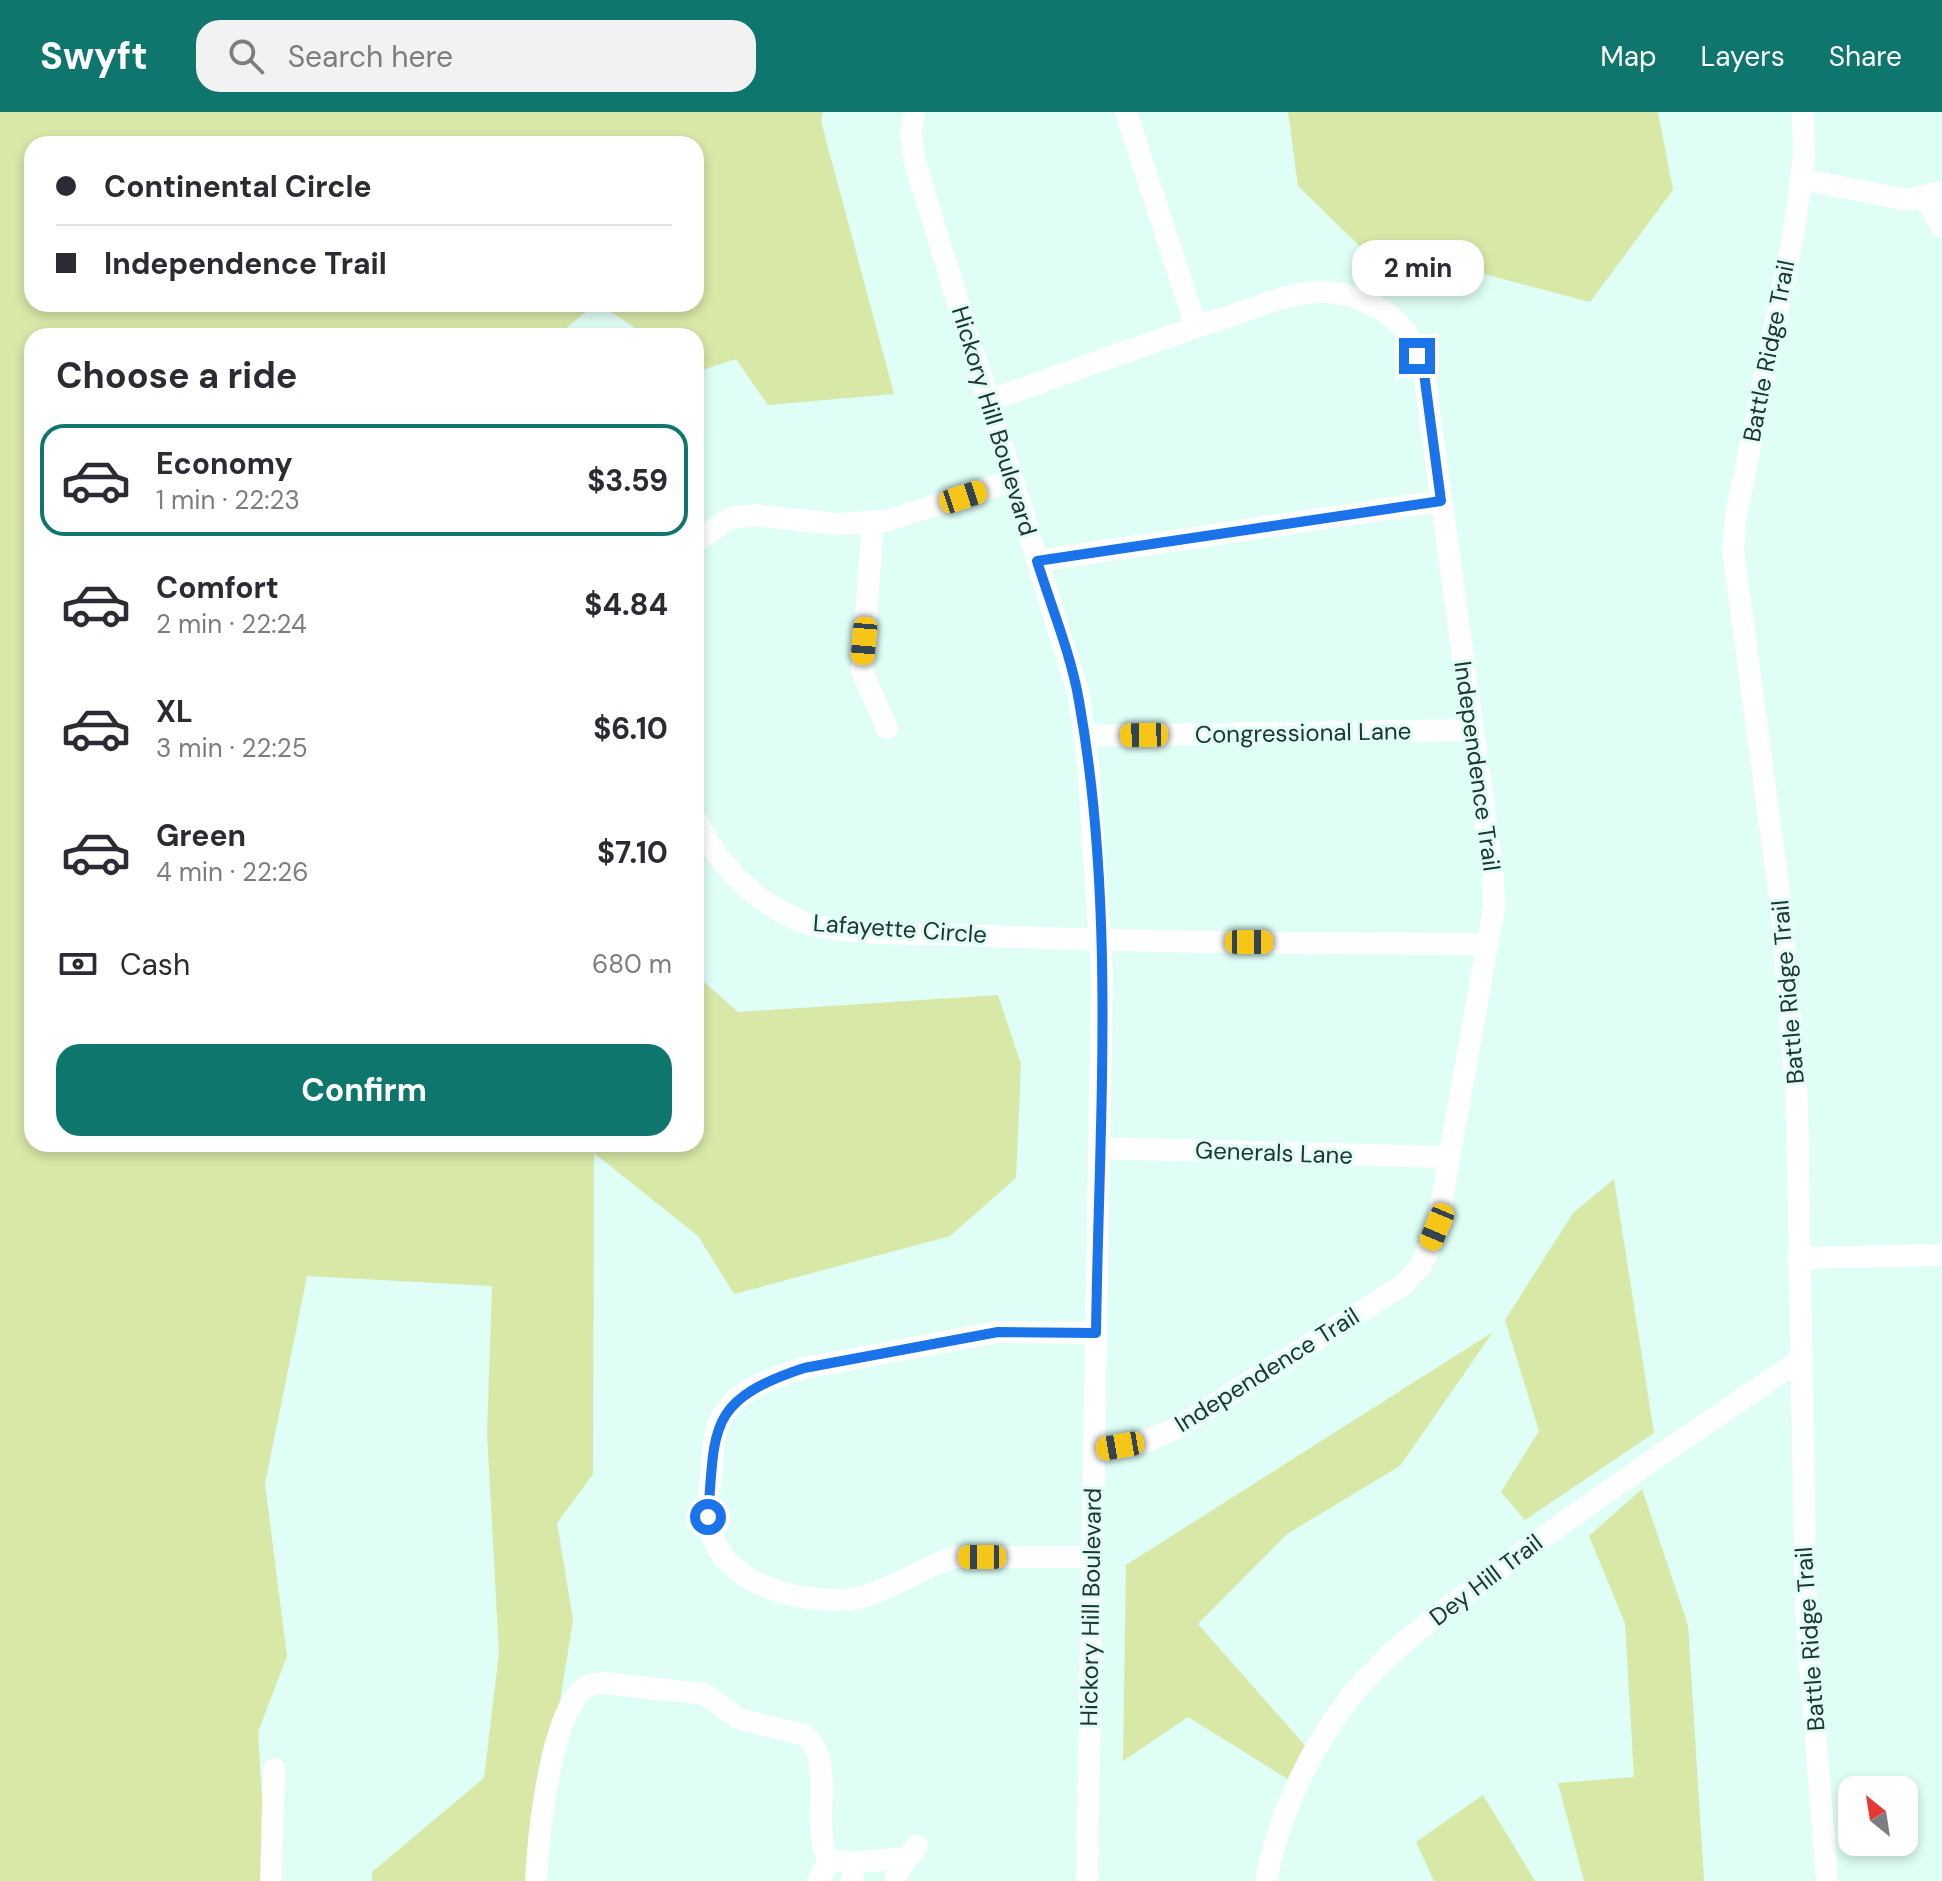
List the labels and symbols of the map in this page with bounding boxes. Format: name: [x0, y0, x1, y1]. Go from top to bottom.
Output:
callout: 2 min: [1351, 240, 1483, 296]
street label: Battle Ridge Trail: [1736, 257, 1801, 444]
street label: Hickory Hill Boulevard: [945, 302, 1044, 539]
route end: [1399, 338, 1435, 374]
car: [936, 478, 990, 516]
car: [850, 616, 878, 666]
street label: Independence Trail: [1447, 659, 1508, 873]
street label: Congressional Lane: [1195, 715, 1411, 750]
car: [1120, 723, 1168, 747]
street label: Battle Ridge Trail: [1764, 899, 1811, 1085]
street label: Lafayette Circle: [812, 907, 988, 950]
car: [1225, 930, 1273, 954]
street label: Generals Lane: [1194, 1134, 1354, 1171]
car: [1417, 1200, 1457, 1254]
street label: Independence Trail: [1169, 1300, 1365, 1439]
car: [1094, 1430, 1146, 1462]
street label: Hickory Hill Boulevard: [1073, 1487, 1108, 1727]
route start: [690, 1499, 726, 1535]
street label: Dey Hill Trail: [1423, 1527, 1548, 1632]
car: [958, 1545, 1006, 1569]
street label: Battle Ridge Trail: [1788, 1546, 1831, 1732]
north arrow: [1838, 1776, 1918, 1856]

